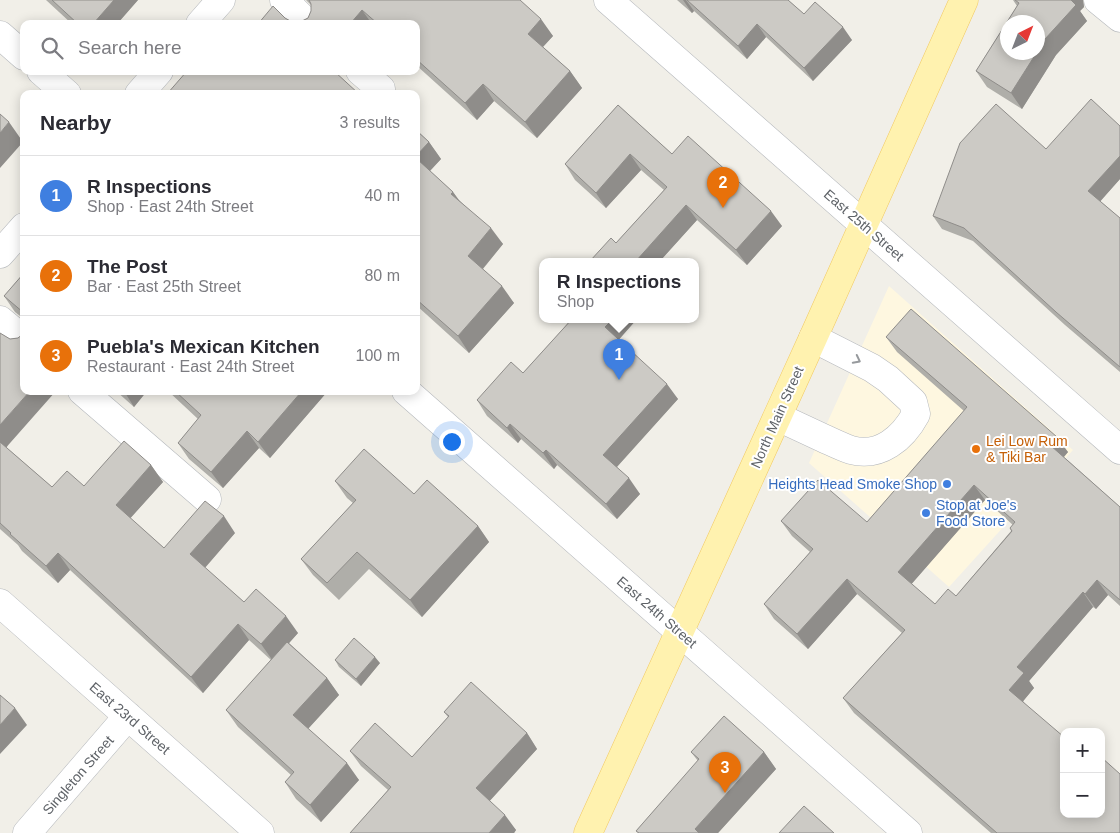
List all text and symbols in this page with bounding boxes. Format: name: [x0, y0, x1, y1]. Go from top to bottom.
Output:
north arrow: [1000, 15, 1045, 60]
search box: [20, 20, 420, 75]
icon: search: [38, 34, 66, 62]
text: Search here: [78, 37, 182, 58]
text: Nearby: [40, 111, 111, 134]
text: 3 results: [340, 114, 400, 131]
pin: 2: [707, 167, 739, 208]
text: R Inspections: [87, 176, 212, 197]
street label: East 25th Street: [821, 186, 907, 264]
text: 1: [52, 187, 60, 204]
text: 40 m: [364, 187, 400, 204]
text: Shop · East 24th Street: [87, 198, 253, 215]
text: The Post: [87, 256, 167, 277]
popup: [539, 258, 699, 323]
text: 2: [52, 267, 60, 284]
text: 80 m: [364, 267, 400, 284]
text: R Inspections: [557, 271, 681, 292]
text: Bar · East 25th Street: [87, 278, 241, 295]
text: Shop: [557, 293, 594, 310]
text: Puebla's Mexican Kitchen: [87, 336, 320, 357]
pin: 1: [603, 339, 635, 380]
text: 3: [52, 347, 60, 364]
text: 100 m: [356, 347, 400, 364]
one-way arrow: [852, 354, 861, 364]
text: Restaurant · East 24th Street: [87, 358, 294, 375]
street label: North Main Street: [747, 364, 807, 470]
your location: [439, 429, 465, 455]
place label: Lei Low Rum & Tiki Bar: [986, 433, 1068, 465]
marker: Lei Low Rum & Tiki Bar: [970, 443, 982, 455]
place label: Heights Head Smoke Shop: [768, 476, 937, 492]
marker: Heights Head Smoke Shop: [941, 478, 953, 490]
place label: Stop at Joe's Food Store: [936, 497, 1017, 529]
marker: Stop at Joe's Food Store: [920, 507, 932, 519]
street label: East 24th Street: [614, 573, 700, 651]
street label: East 23rd Street: [87, 679, 174, 757]
map controls: [1060, 728, 1105, 818]
button: +: [1060, 728, 1105, 773]
street label: Singleton Street: [39, 732, 117, 818]
pin: 3: [709, 752, 741, 793]
button: −: [1060, 773, 1105, 818]

